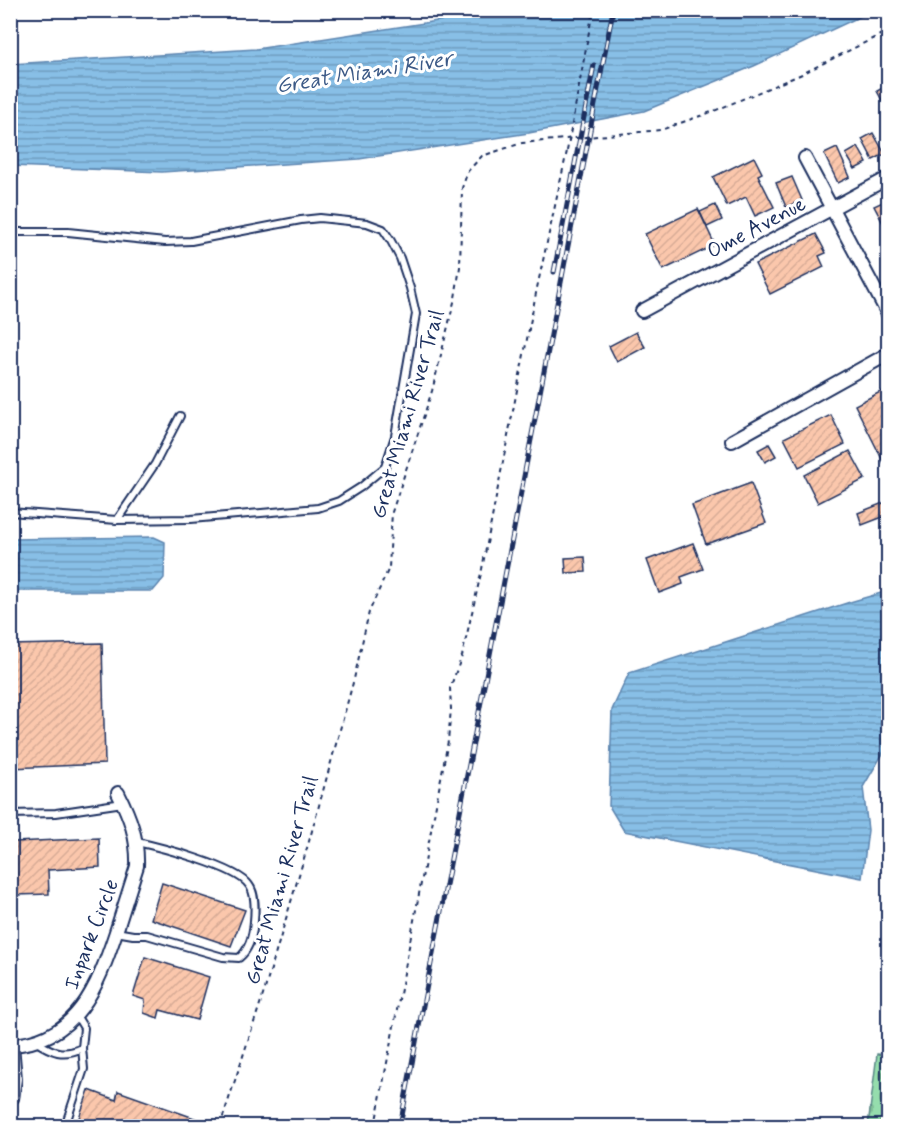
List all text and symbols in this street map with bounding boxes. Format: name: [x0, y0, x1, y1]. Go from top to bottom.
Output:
water label: Great Miami River: [274, 45, 457, 101]
street label: Ome Avenue: [702, 190, 811, 266]
street label: Great Miami River Trail: [365, 307, 451, 522]
street label: Great Miami River Trail: [239, 773, 325, 988]
street label: Inpark Circle: [58, 875, 126, 994]

